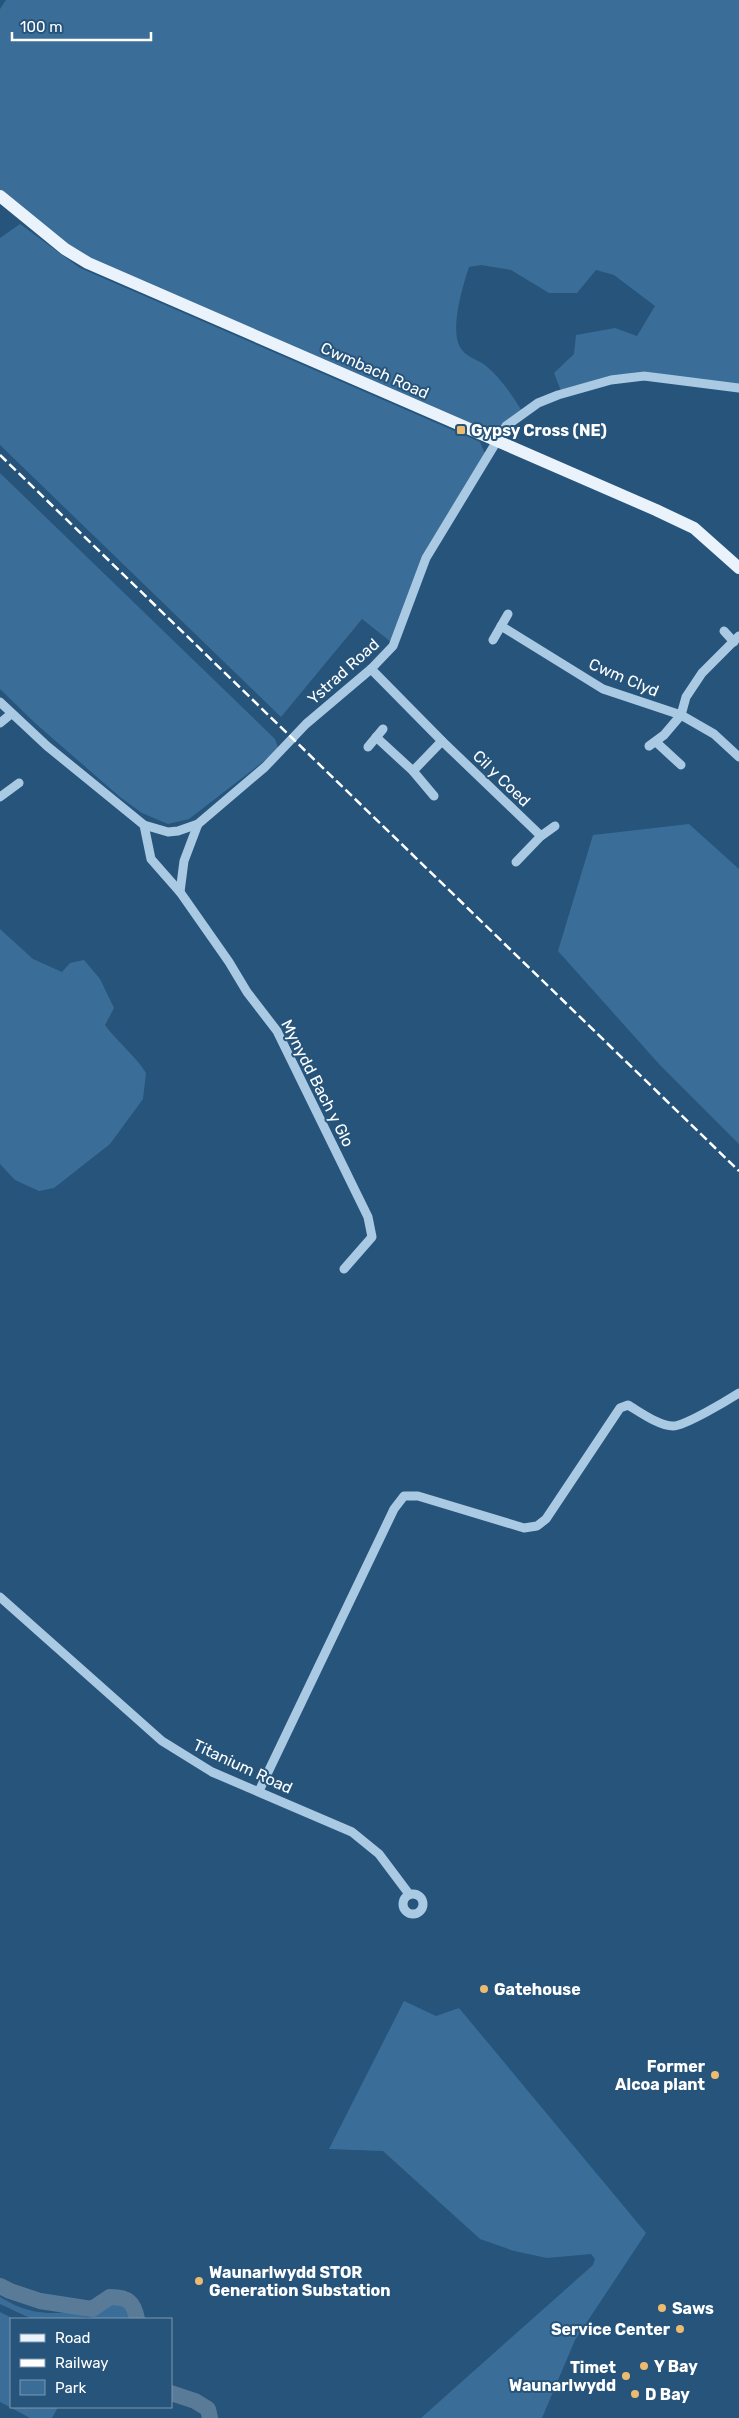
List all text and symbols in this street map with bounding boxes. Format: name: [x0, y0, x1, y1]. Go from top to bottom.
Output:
scale bar: [12, 10, 151, 42]
text: 100 m: [20, 18, 62, 36]
street label: Cwmbach Road: [318, 338, 432, 403]
place label: Gypsy Cross (NE): [471, 421, 607, 440]
marker: Gypsy Cross (NE): [455, 424, 467, 436]
street label: Ystrad Road: [304, 634, 383, 708]
street label: Cwm Clyd: [586, 654, 662, 701]
street label: Cil y Coed: [469, 746, 534, 810]
street label: Mynydd Bach y Glo: [277, 1016, 358, 1150]
street label: Titanium Road: [190, 1735, 295, 1798]
place label: Gatehouse: [494, 1980, 581, 1999]
marker: Gatehouse: [478, 1983, 490, 1995]
place label: Former Alcoa plant: [615, 2057, 706, 2094]
marker: Former Alcoa plant: [709, 2069, 721, 2081]
place label: Waunarlwydd STOR Generation Substation: [209, 2263, 391, 2300]
marker: Waunarlwydd STOR Generation Substation: [193, 2275, 205, 2287]
place label: Saws: [672, 2299, 714, 2318]
marker: Saws: [656, 2302, 668, 2314]
legend: [10, 2318, 172, 2408]
place label: Service Center: [551, 2320, 671, 2339]
marker: Service Center: [674, 2323, 686, 2335]
text: Road: [55, 2329, 91, 2347]
text: Railway: [55, 2354, 109, 2372]
place label: Y Bay: [654, 2357, 698, 2376]
place label: Timet Waunarlwydd: [509, 2358, 617, 2395]
marker: Y Bay: [638, 2360, 650, 2372]
marker: Timet Waunarlwydd: [620, 2370, 632, 2382]
text: Park: [55, 2379, 86, 2397]
place label: D Bay: [645, 2385, 690, 2404]
marker: D Bay: [629, 2388, 641, 2400]

